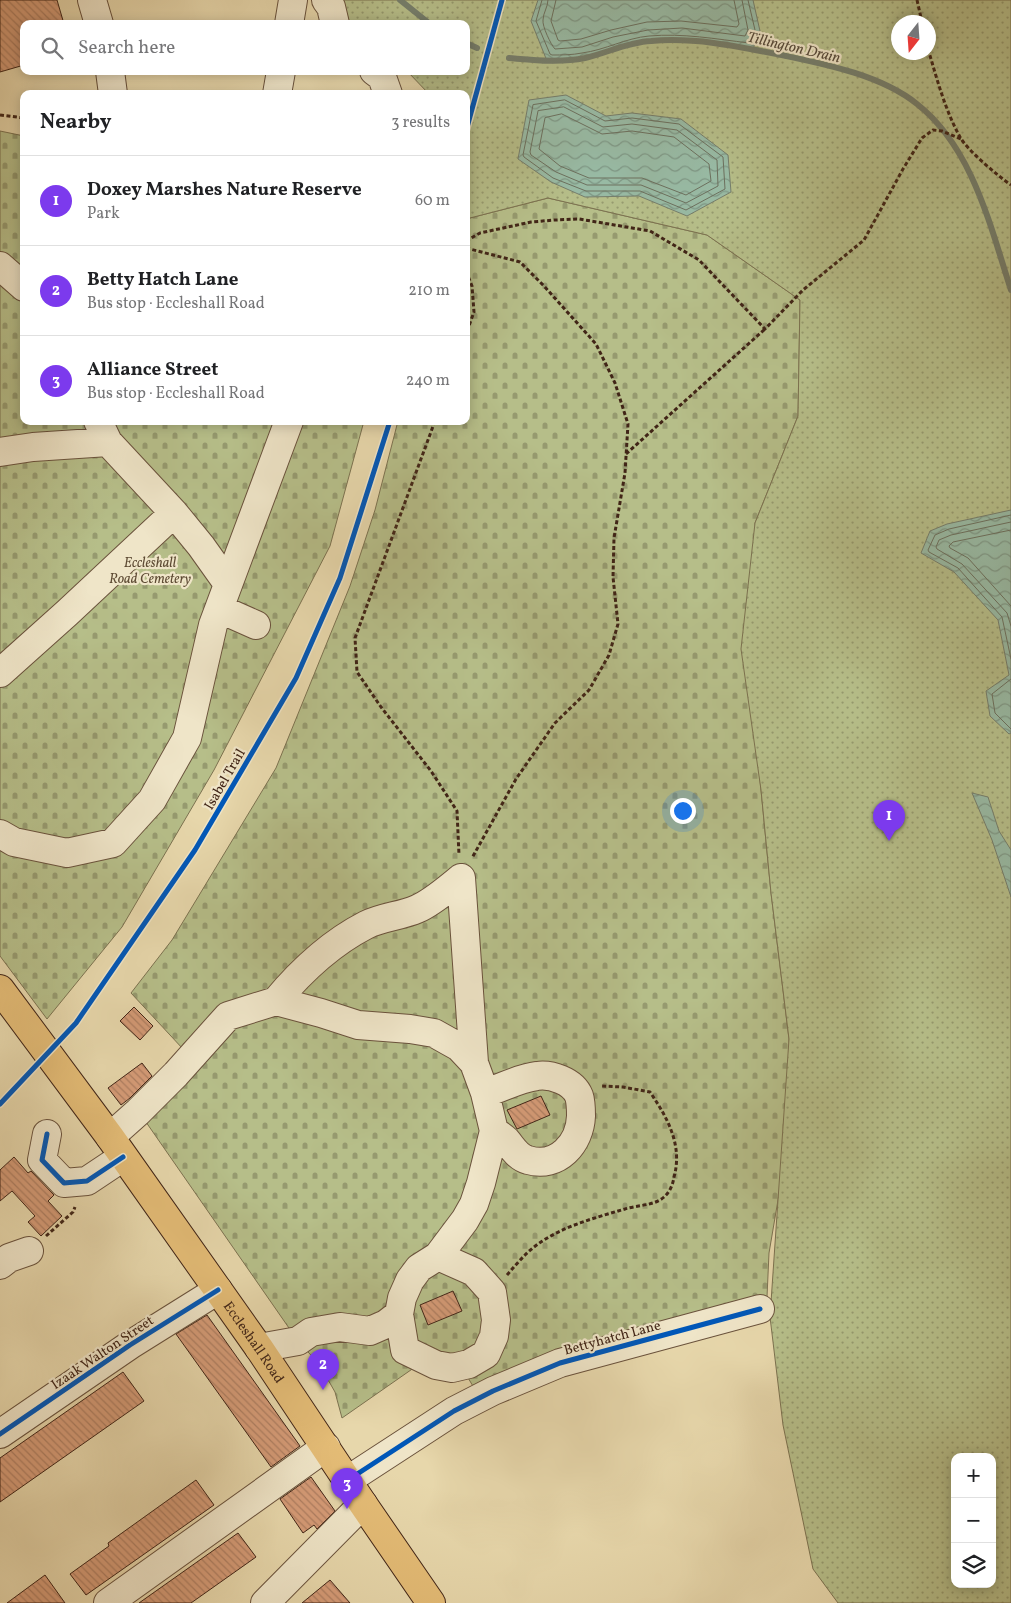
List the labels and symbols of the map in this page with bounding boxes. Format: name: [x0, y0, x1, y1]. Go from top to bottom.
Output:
north arrow: [891, 15, 936, 60]
water label: Tillington Drain: [745, 28, 842, 69]
park label: Eccleshall Road Cemetery: [109, 554, 192, 589]
street label: Isabel Trail: [200, 746, 250, 814]
your location: [670, 798, 696, 824]
pin: 1: [873, 800, 905, 841]
street label: Eccleshall Road: [218, 1298, 288, 1388]
street label: Izaak Walton Street: [48, 1312, 158, 1395]
street label: Bettyhatch Lane: [562, 1316, 663, 1360]
pin: 2: [307, 1349, 339, 1390]
pin: 3: [331, 1468, 363, 1509]

